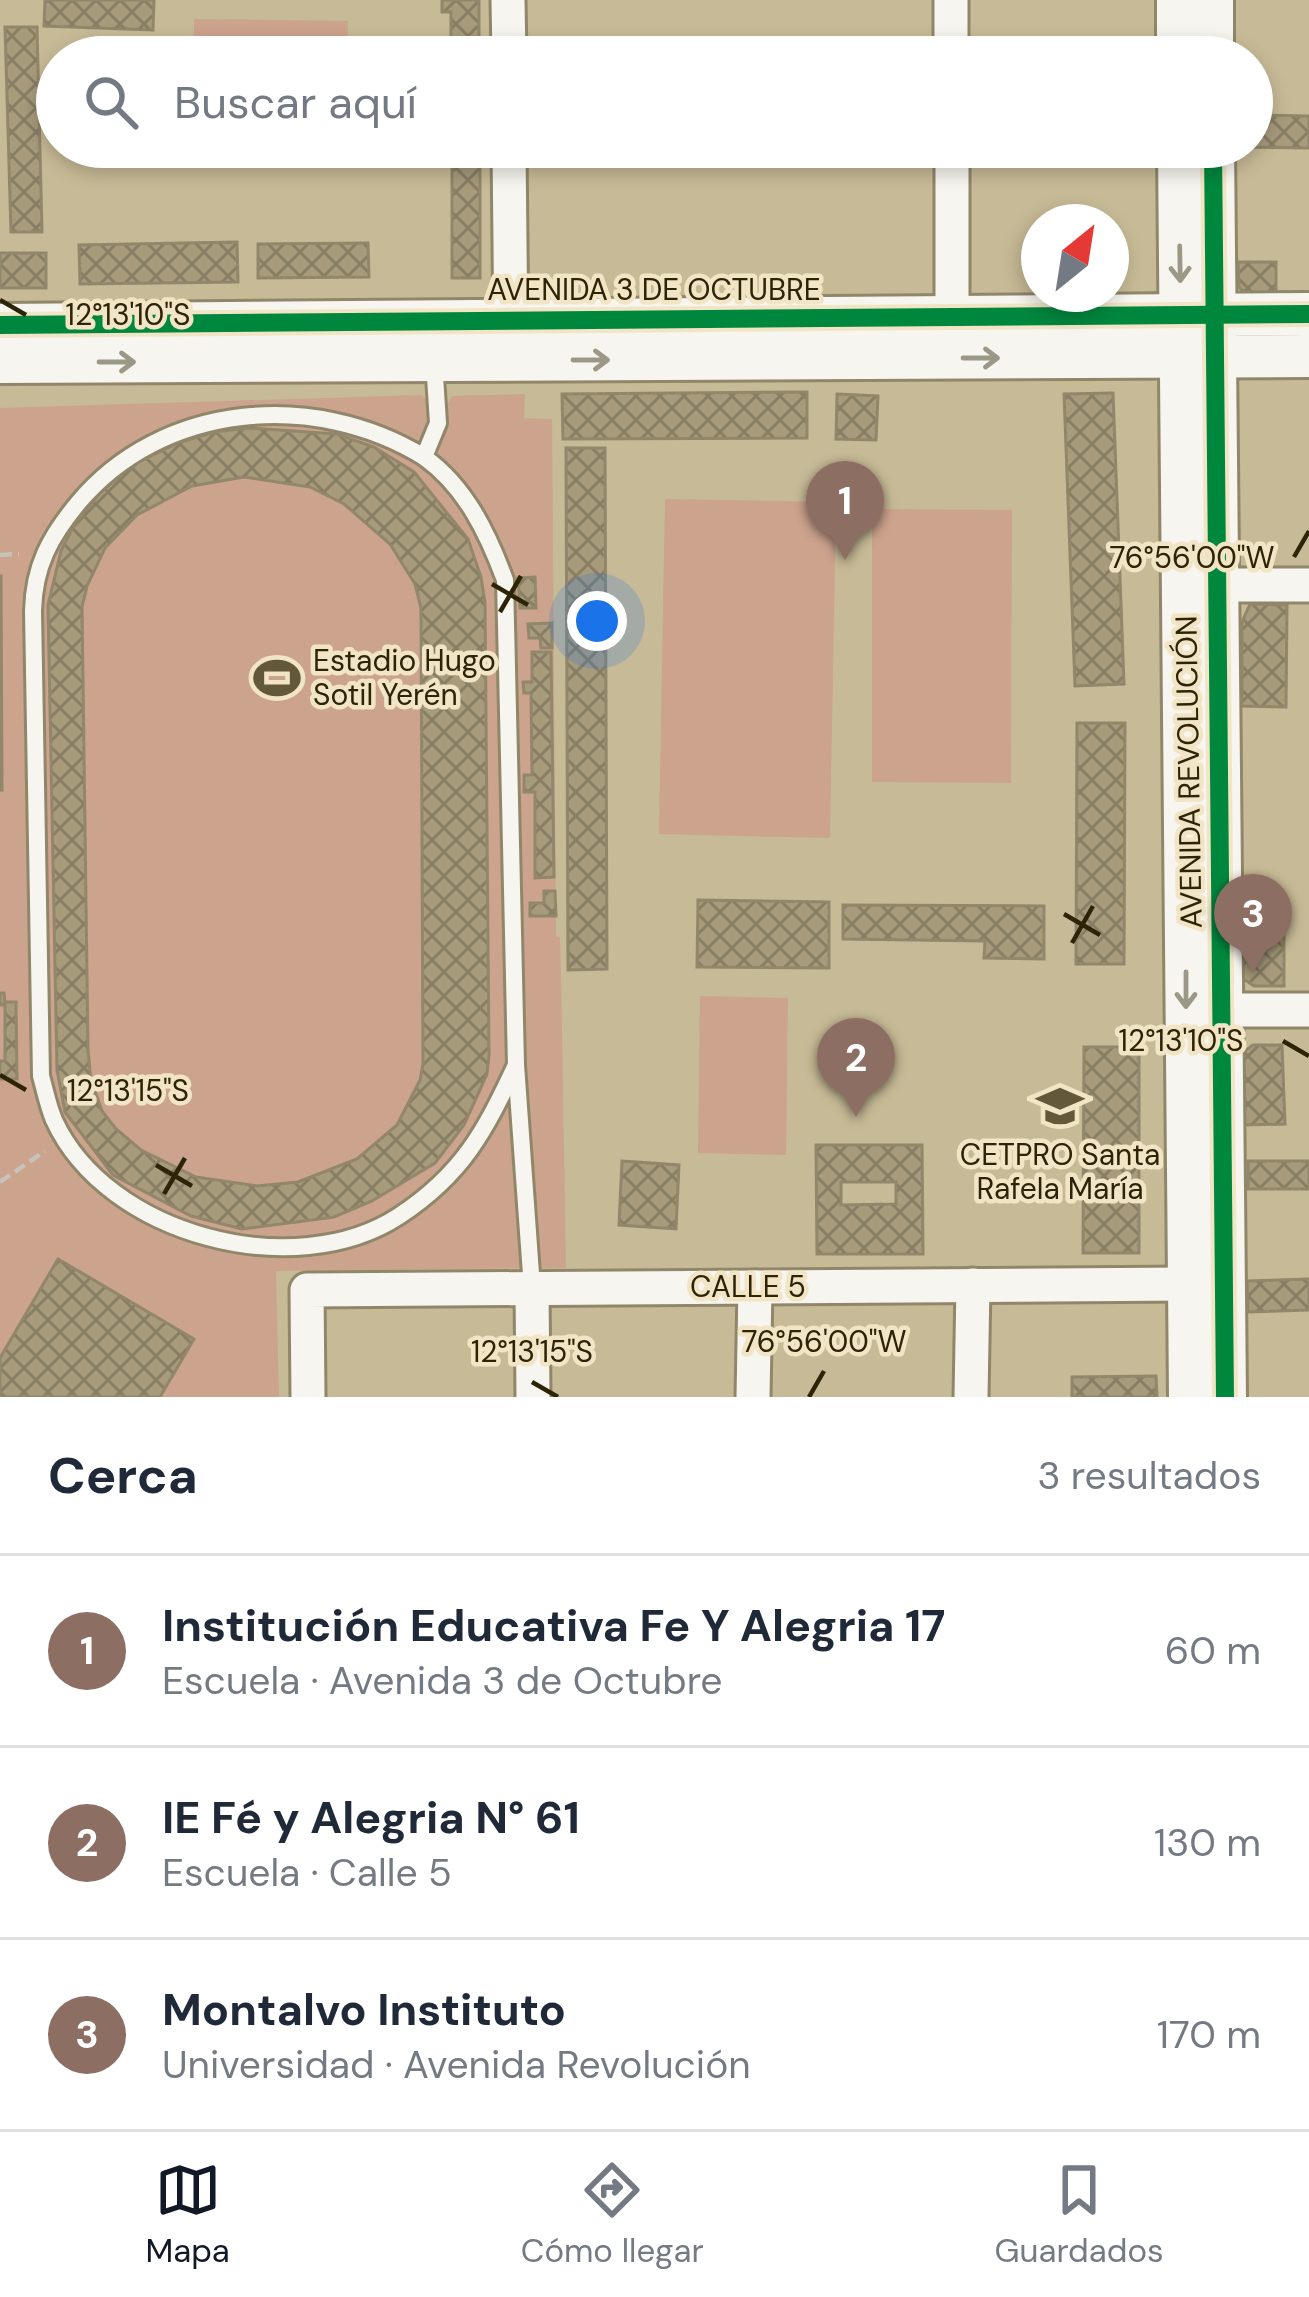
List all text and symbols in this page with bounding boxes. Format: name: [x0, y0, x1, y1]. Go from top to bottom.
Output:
search box: [36, 36, 1273, 168]
icon: search: [78, 69, 144, 135]
text: Buscar aquí: [174, 73, 417, 132]
north arrow: [1021, 204, 1129, 312]
one-way arrow: [1169, 244, 1191, 283]
street label: AVENIDA 3 DE OCTUBRE: [487, 270, 821, 309]
text: 12°13'10"S: [66, 295, 190, 334]
one-way arrow: [961, 347, 1000, 369]
one-way arrow: [571, 348, 610, 371]
one-way arrow: [97, 351, 136, 373]
pin: 1: [806, 461, 884, 560]
text: 76°56'00"W: [1109, 538, 1275, 577]
your location: [567, 591, 627, 651]
street label: AVENIDA REVOLUCIÓN: [1166, 615, 1211, 929]
place label: Estadio Hugo Sotil Yerén: [313, 641, 496, 714]
sports icon: Estadio Hugo Sotil Yerén: [252, 653, 302, 703]
pin: 3: [1214, 874, 1292, 973]
one-way arrow: [1175, 970, 1197, 1009]
pin: 2: [817, 1018, 895, 1117]
text: 12°13'10"S: [1119, 1021, 1243, 1060]
text: 12°13'15"S: [67, 1071, 189, 1110]
school or university icon: CETPRO Santa Rafela María: [1035, 1081, 1085, 1131]
place label: CETPRO Santa Rafela María: [960, 1135, 1160, 1208]
street label: CALLE 5: [690, 1267, 806, 1306]
text: 76°56'00"W: [741, 1322, 907, 1361]
text: 12°13'15"S: [471, 1332, 593, 1371]
text: Cerca: [48, 1442, 198, 1509]
text: 3 resultados: [1037, 1450, 1261, 1501]
text: Institución Educativa Fe Y Alegria 17: [162, 1596, 946, 1655]
text: 1: [80, 1625, 94, 1676]
text: 60 m: [1165, 1625, 1261, 1676]
text: Escuela · Avenida 3 de Octubre: [162, 1655, 722, 1706]
text: IE Fé y Alegria N° 61: [162, 1788, 580, 1847]
text: 2: [76, 1817, 98, 1868]
text: 130 m: [1154, 1817, 1261, 1868]
text: Escuela · Calle 5: [162, 1847, 452, 1898]
text: Montalvo Instituto: [162, 1980, 566, 2039]
text: 3: [75, 2009, 99, 2060]
text: 170 m: [1157, 2009, 1261, 2060]
text: Universidad · Avenida Revolución: [162, 2039, 751, 2090]
tab: Mapa: [145, 2157, 230, 2272]
tab: Cómo llegar: [521, 2157, 704, 2272]
tab: Guardados: [995, 2157, 1164, 2272]

